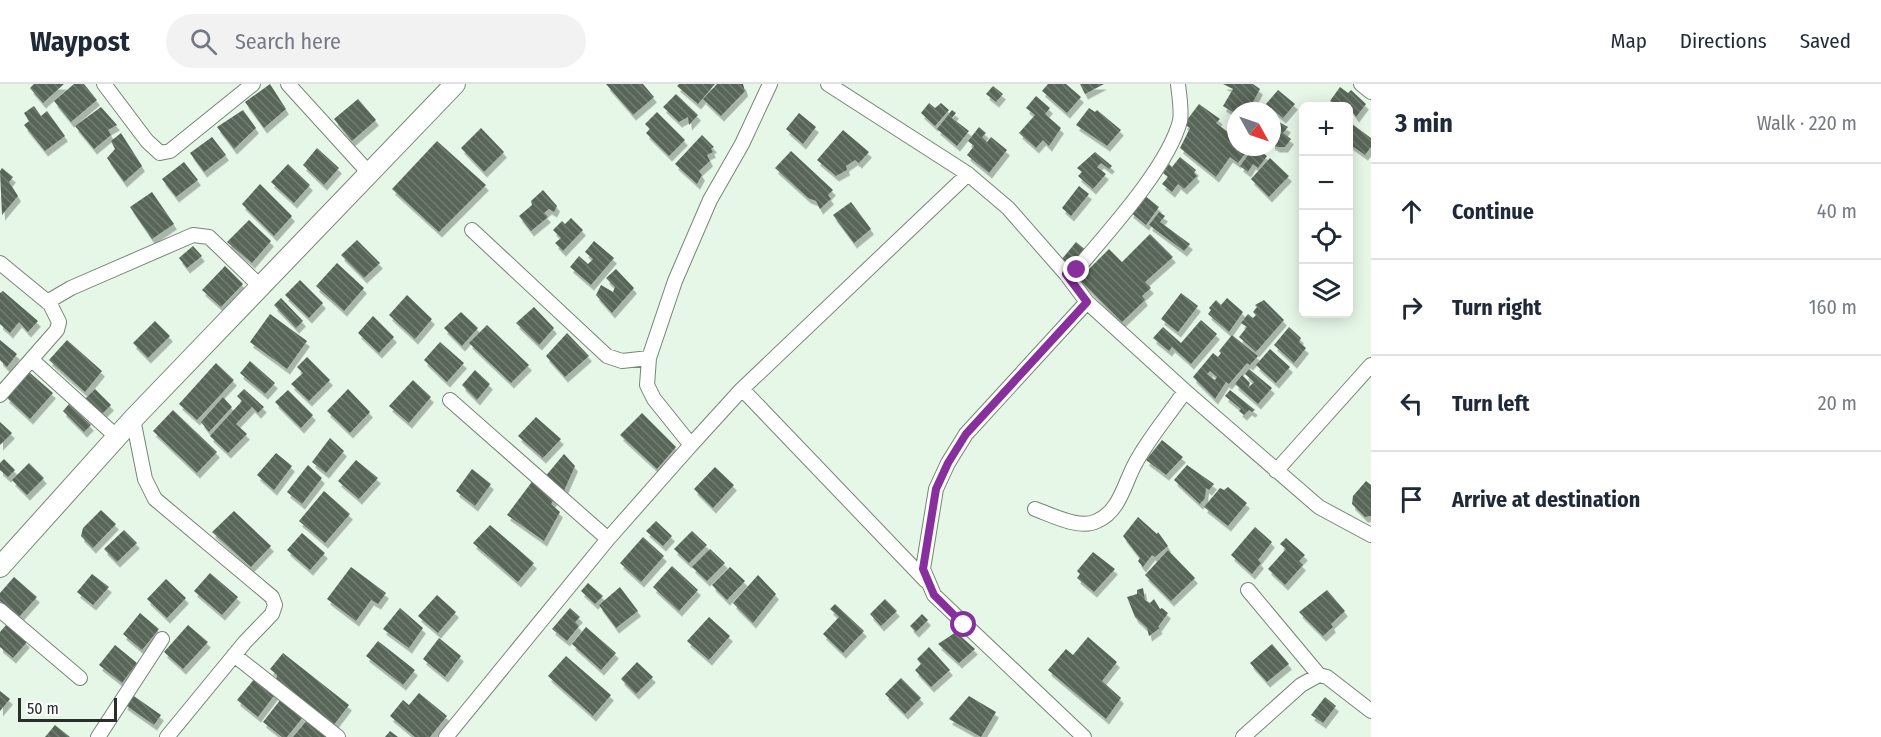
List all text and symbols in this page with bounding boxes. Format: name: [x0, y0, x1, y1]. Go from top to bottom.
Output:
search box: [166, 14, 586, 68]
text: Waypost: [30, 25, 130, 58]
icon: search: [187, 25, 220, 58]
text: Search here: [235, 28, 341, 55]
text: Map: [1610, 28, 1647, 54]
text: Directions: [1680, 28, 1767, 54]
text: Saved: [1800, 28, 1851, 54]
north arrow: [1227, 102, 1281, 156]
map controls: [1299, 102, 1353, 318]
button: +: [1299, 102, 1353, 156]
text: 3 min: [1395, 108, 1453, 139]
text: Walk · 220 m: [1757, 111, 1857, 135]
button: −: [1299, 156, 1353, 210]
icon: ahead: [1395, 195, 1428, 228]
text: Continue: [1452, 198, 1534, 225]
text: 40 m: [1817, 199, 1857, 223]
button: locate: [1299, 210, 1353, 264]
route end: [1063, 256, 1089, 282]
button: layers: [1299, 264, 1353, 318]
icon: right: [1395, 291, 1428, 324]
text: Turn right: [1452, 294, 1541, 321]
text: 160 m: [1809, 295, 1857, 319]
icon: left: [1395, 387, 1428, 420]
text: Turn left: [1452, 390, 1530, 417]
text: 20 m: [1818, 391, 1857, 415]
icon: arrive: [1395, 483, 1428, 516]
text: Arrive at destination: [1452, 486, 1640, 513]
route start: [950, 611, 976, 637]
scale bar: [18, 695, 117, 722]
text: 50 m: [27, 699, 59, 718]

